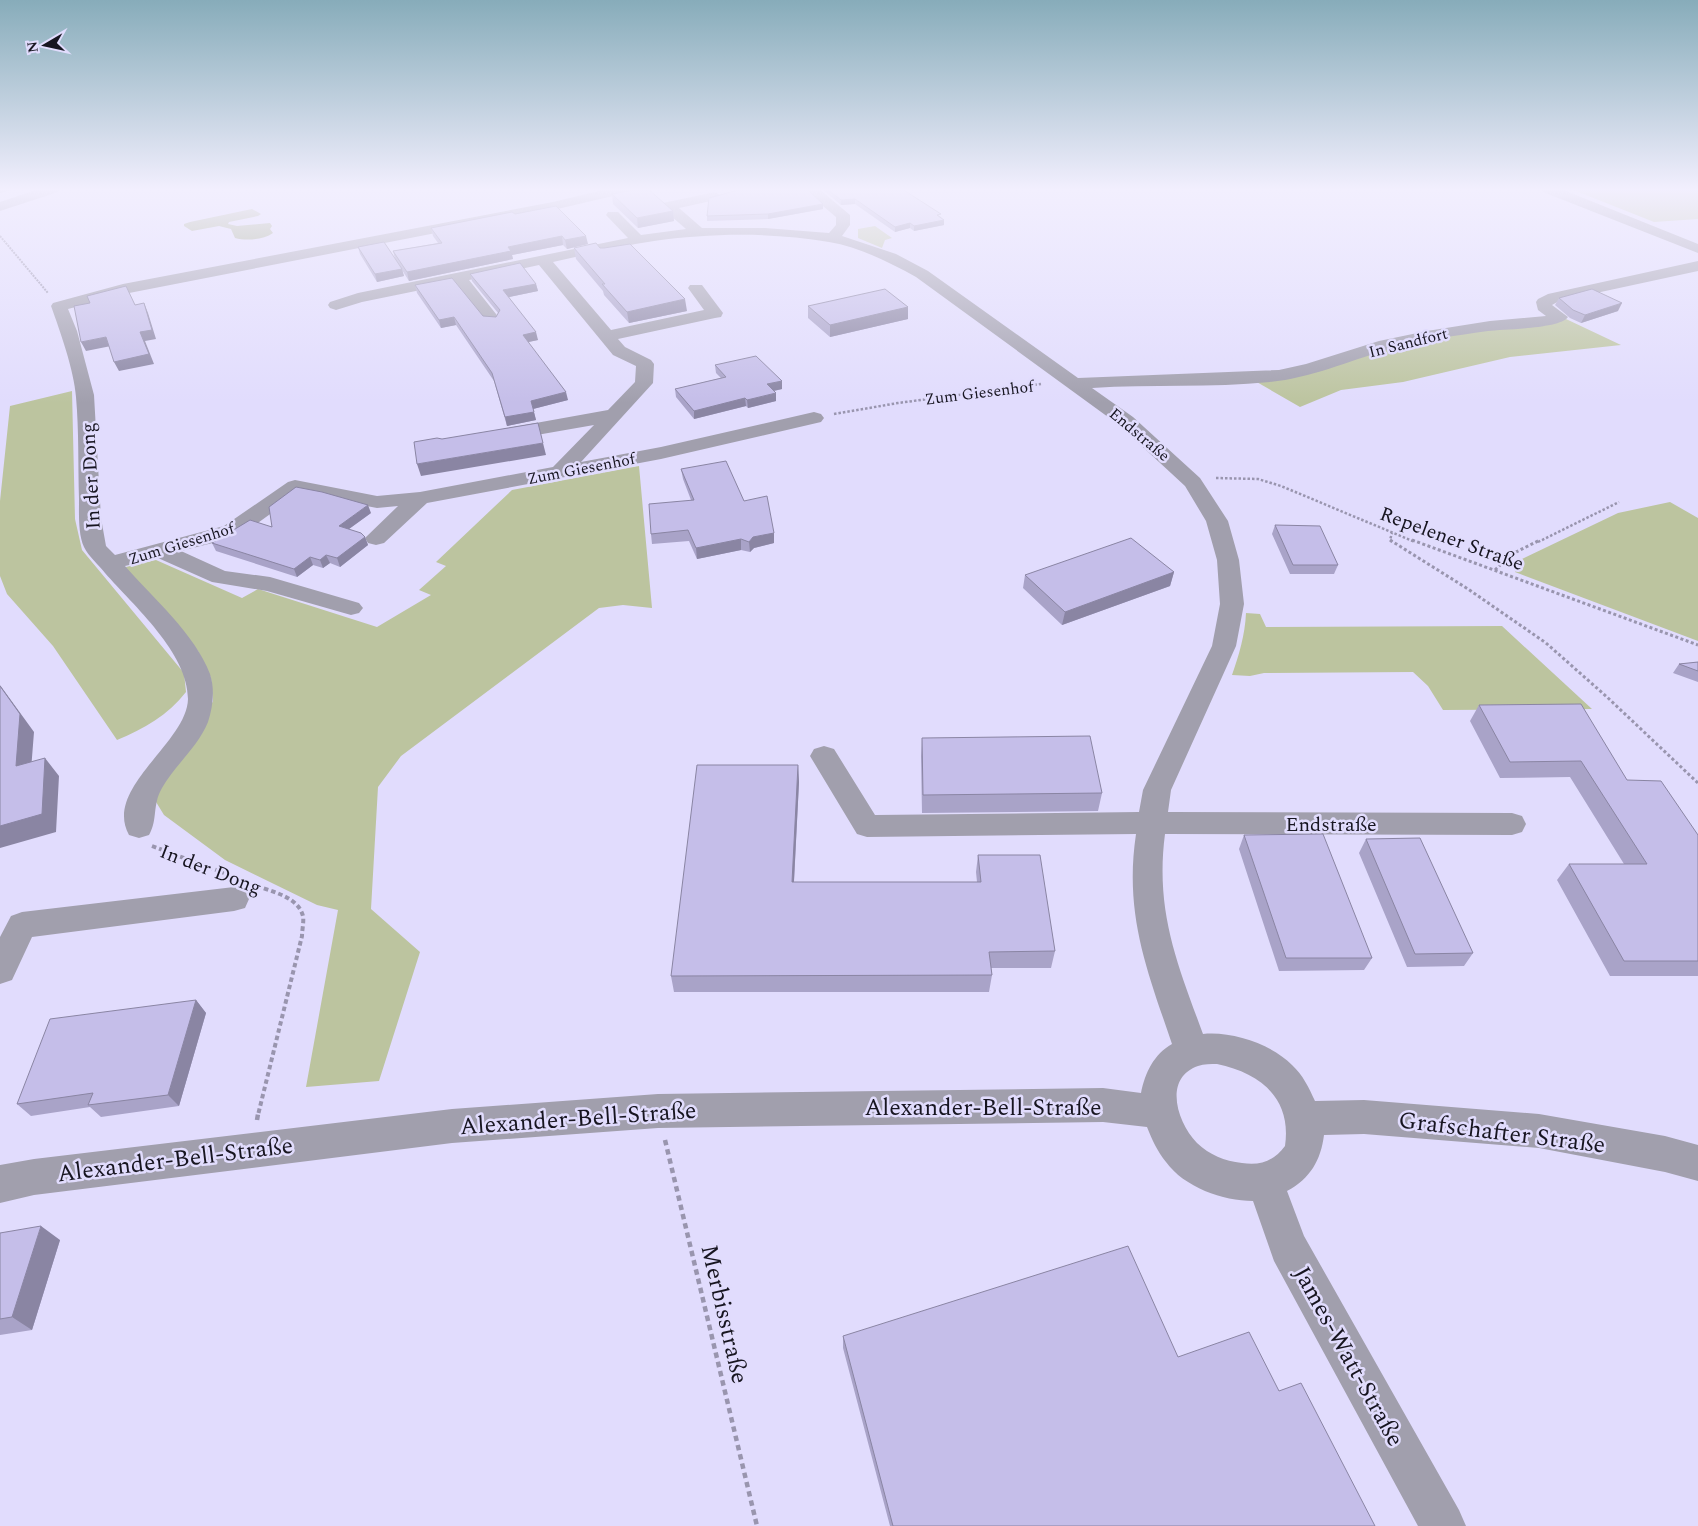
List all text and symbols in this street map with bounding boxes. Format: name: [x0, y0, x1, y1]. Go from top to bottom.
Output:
north arrow: [20, 20, 70, 70]
text: N: [21, 40, 44, 54]
street label: In Sandfort: [1366, 321, 1451, 364]
street label: Zum Giesenhof: [923, 374, 1036, 412]
street label: Endstraße: [1104, 402, 1175, 467]
street label: In der Dong: [73, 422, 109, 530]
street label: Zum Giesenhof: [525, 446, 639, 491]
street label: Repelener Straße: [1375, 499, 1528, 579]
street label: Zum Giesenhof: [125, 516, 239, 571]
street label: Endstraße: [1285, 810, 1377, 840]
street label: In der Dong: [155, 837, 266, 903]
street label: Alexander-Bell-Straße: [864, 1090, 1102, 1126]
street label: Alexander-Bell-Straße: [459, 1093, 698, 1145]
street label: Grafschafter Straße: [1396, 1102, 1607, 1164]
street label: Alexander-Bell-Straße: [55, 1128, 295, 1192]
street label: Merbisstraße: [691, 1241, 758, 1387]
street label: James-Watt-Straße: [1284, 1260, 1413, 1453]

